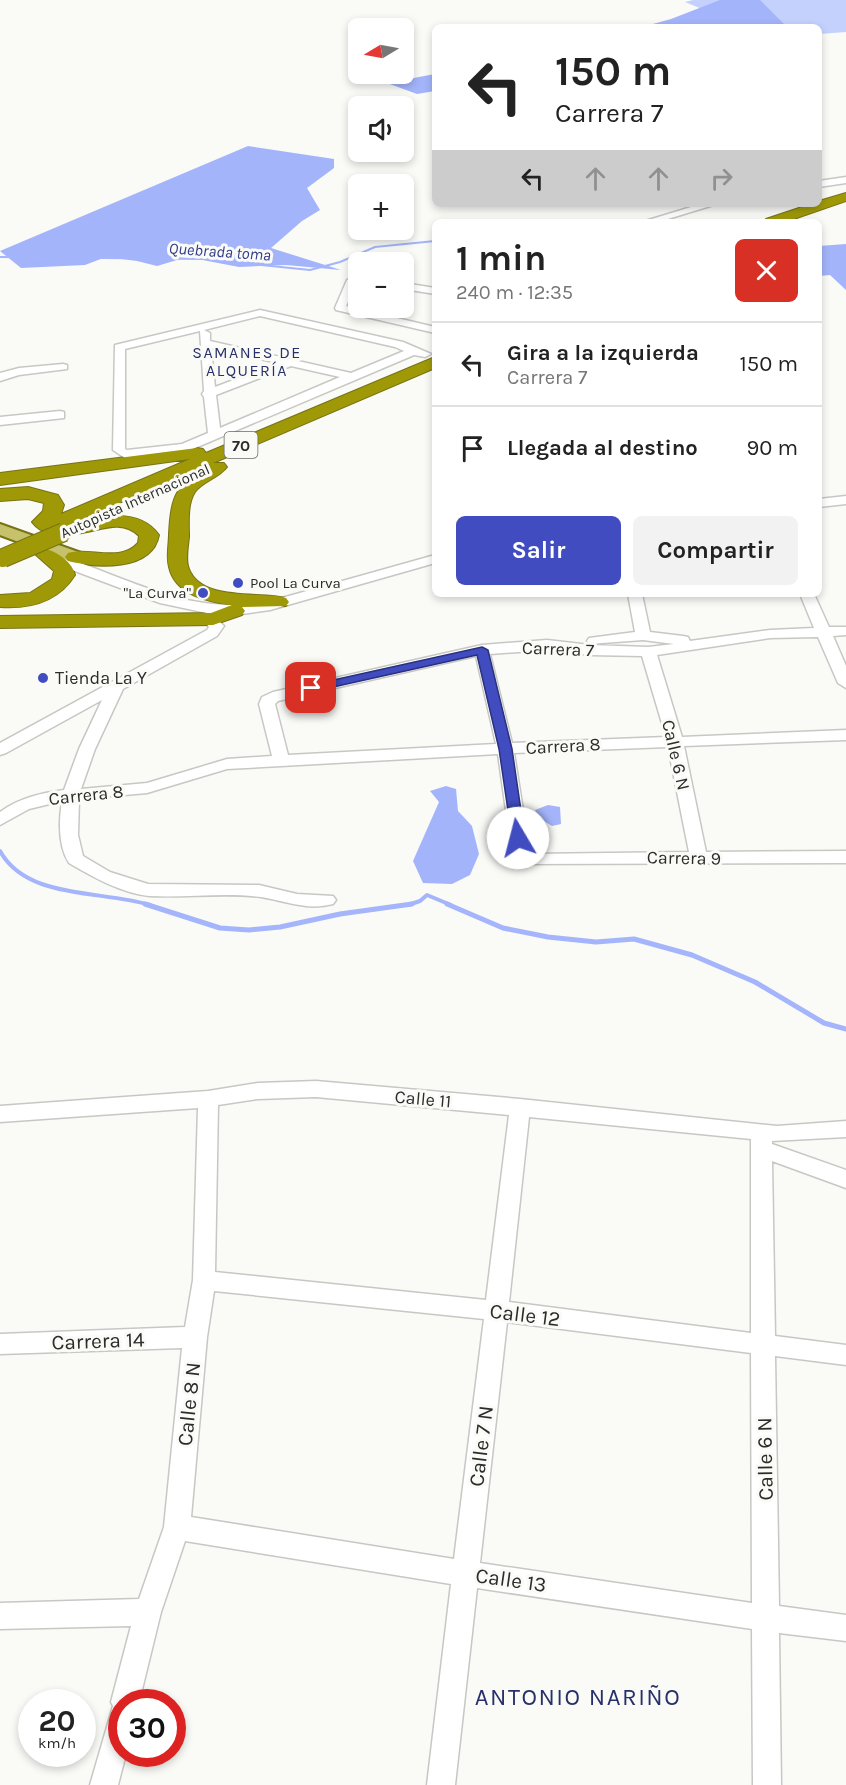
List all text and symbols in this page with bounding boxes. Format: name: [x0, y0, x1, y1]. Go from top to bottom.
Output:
north arrow: [348, 18, 414, 84]
map controls: [348, 18, 414, 318]
text: 150 m: [555, 46, 671, 96]
icon: left: [456, 48, 534, 126]
button: sound: [348, 96, 414, 162]
text: Carrera 7: [555, 97, 664, 129]
icon: left: [516, 162, 549, 195]
icon: ahead: [579, 162, 612, 195]
icon: ahead: [642, 162, 675, 195]
icon: right: [705, 162, 738, 195]
button: +: [348, 174, 414, 240]
text: 1 min: [456, 237, 546, 279]
water label: Quebrada toma: [168, 238, 272, 265]
button: close: [735, 239, 798, 302]
button: −: [348, 252, 414, 318]
text: 240 m · 12:35: [456, 281, 573, 304]
text: Gira a la izquierda: [507, 340, 699, 366]
district label: SAMANES DE ALQUERÍA: [192, 343, 302, 380]
icon: left: [456, 348, 489, 381]
text: 150 m: [739, 351, 798, 377]
text: Carrera 7: [507, 366, 587, 389]
road number: 70: [224, 432, 258, 458]
icon: arrive: [456, 432, 489, 465]
text: Llegada al destino: [507, 435, 698, 461]
text: 90 m: [746, 435, 798, 461]
street label: Autopista Internacional: [58, 460, 212, 542]
button: Salir: [456, 516, 621, 585]
button: Compartir: [633, 516, 798, 585]
place label: Pool La Curva: [250, 574, 341, 592]
marker: Pool La Curva: [231, 576, 245, 590]
place label: "La Curva": [124, 584, 191, 602]
marker: "La Curva": [196, 586, 210, 600]
street label: Carrera 7: [521, 637, 595, 661]
pin: [285, 662, 336, 713]
place label: Tienda La Y: [55, 667, 147, 689]
marker: Tienda La Y: [36, 671, 50, 685]
icon: arrive: [294, 671, 327, 704]
street label: Calle 6 N: [657, 718, 695, 792]
street label: Carrera 8: [525, 733, 601, 759]
street label: Carrera 8: [48, 780, 124, 810]
position arrow: [486, 806, 550, 870]
street label: Carrera 9: [647, 846, 721, 870]
street label: Calle 11: [394, 1086, 452, 1112]
street label: Calle 12: [488, 1299, 562, 1331]
street label: Carrera 14: [51, 1327, 145, 1355]
street label: Calle 8 N: [173, 1361, 205, 1447]
street label: Calle 7 N: [464, 1404, 498, 1488]
street label: Calle 6 N: [752, 1417, 778, 1501]
street label: Calle 13: [474, 1563, 548, 1597]
district label: ANTONIO NARIÑO: [475, 1683, 681, 1711]
speed limit sign: 30: [108, 1689, 186, 1767]
text: 20: [38, 1703, 76, 1739]
text: km/h: [38, 1734, 76, 1752]

